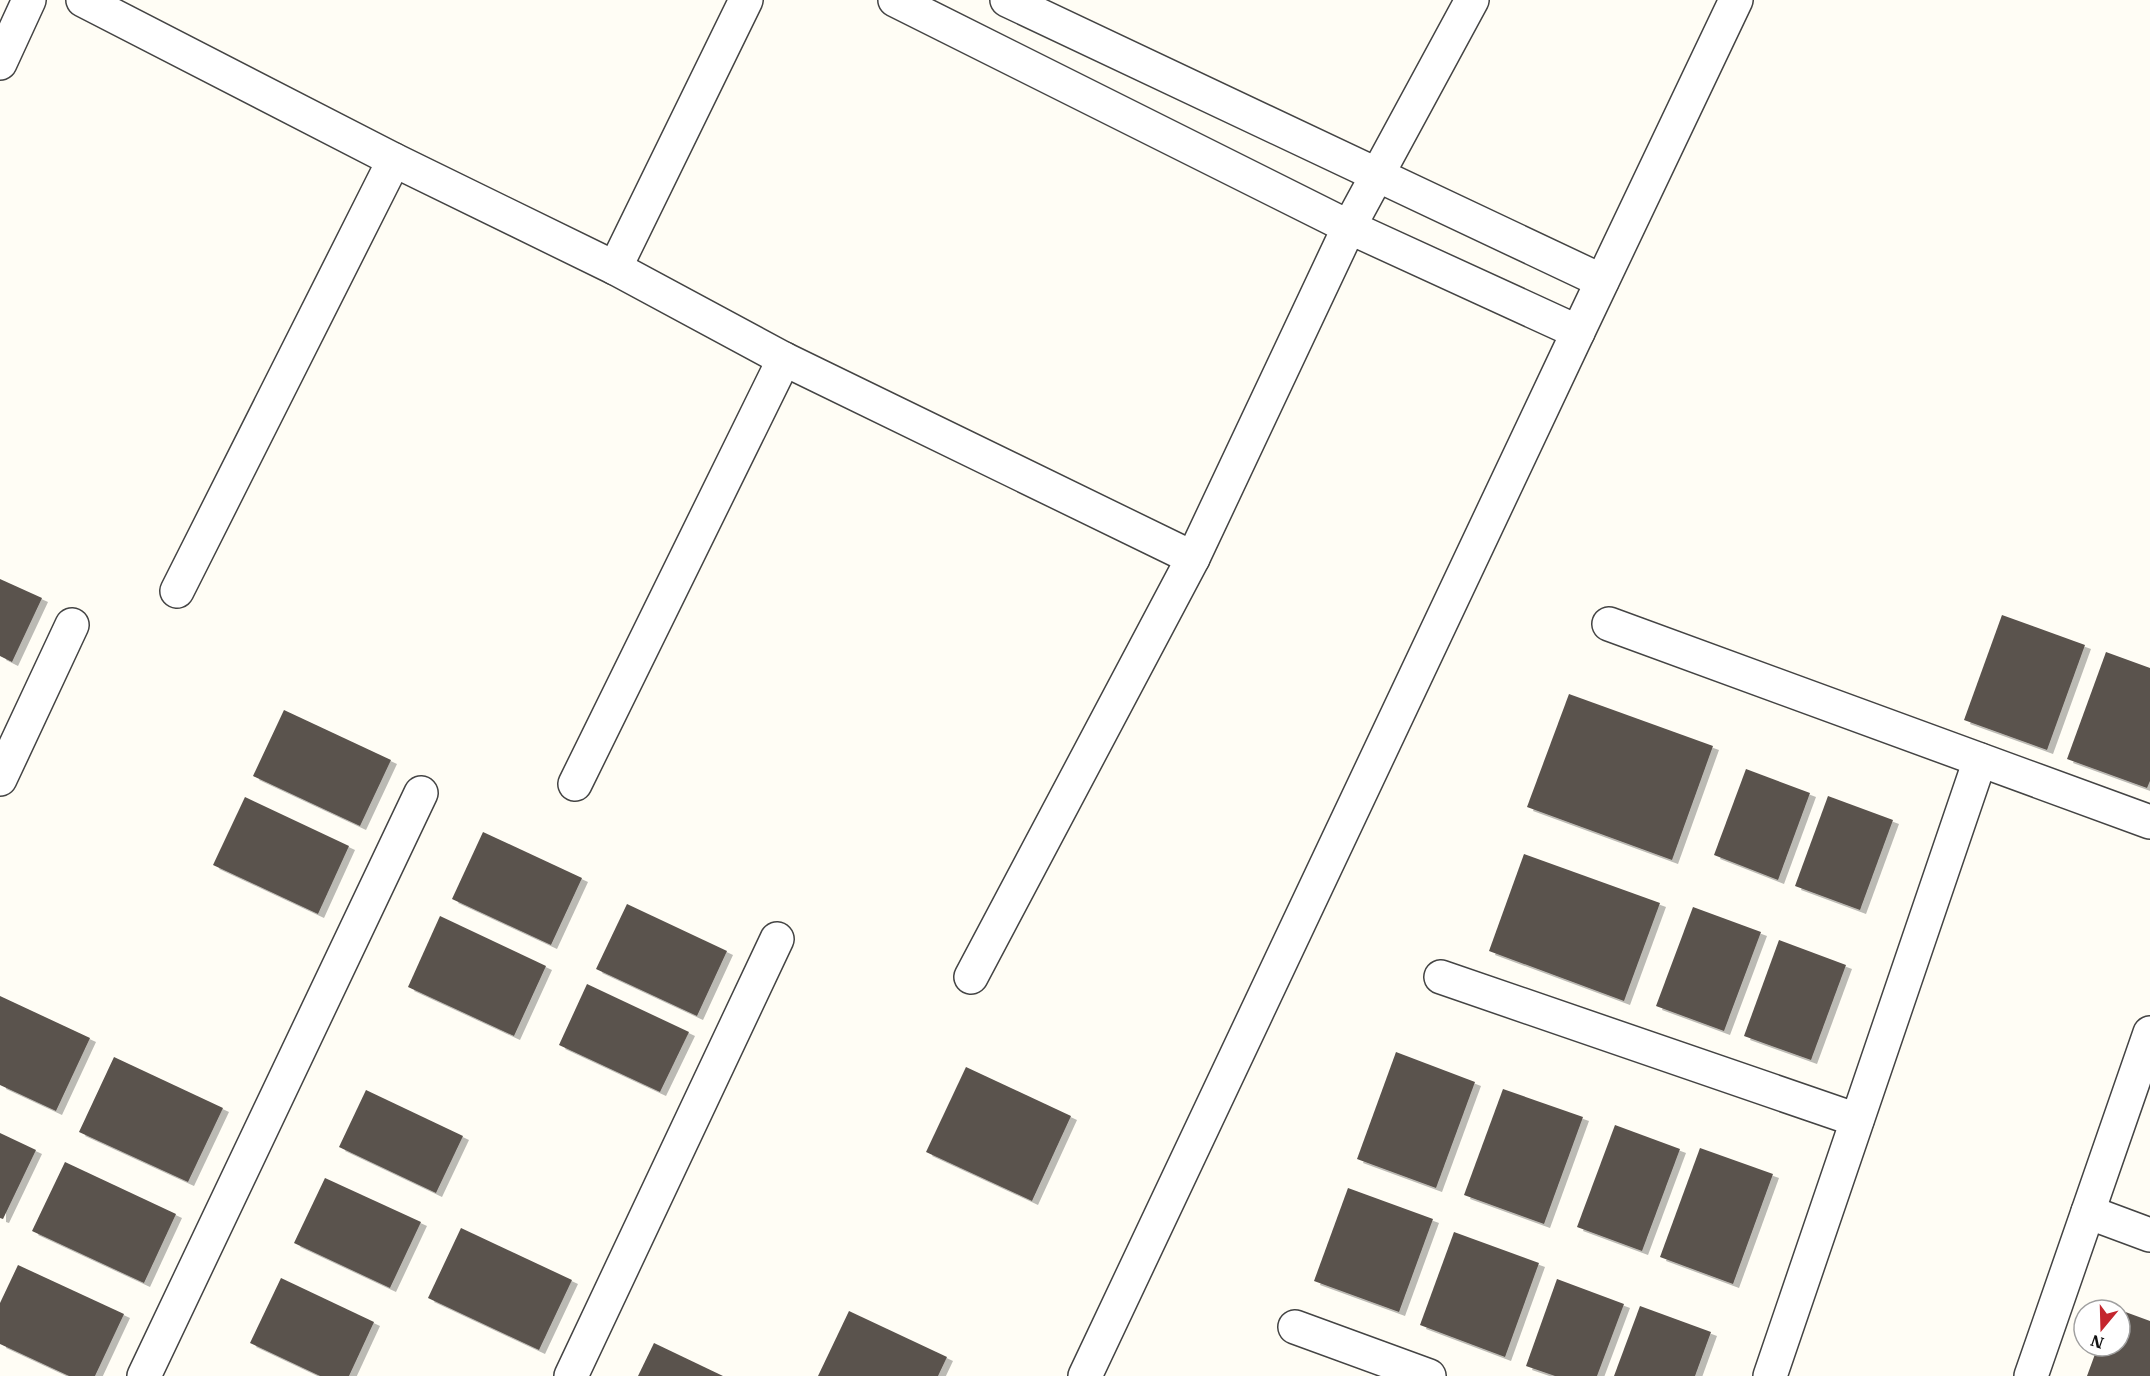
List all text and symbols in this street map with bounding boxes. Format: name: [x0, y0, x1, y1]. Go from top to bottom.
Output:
north arrow: [2072, 1298, 2132, 1358]
text: N: [2088, 1331, 2106, 1354]

